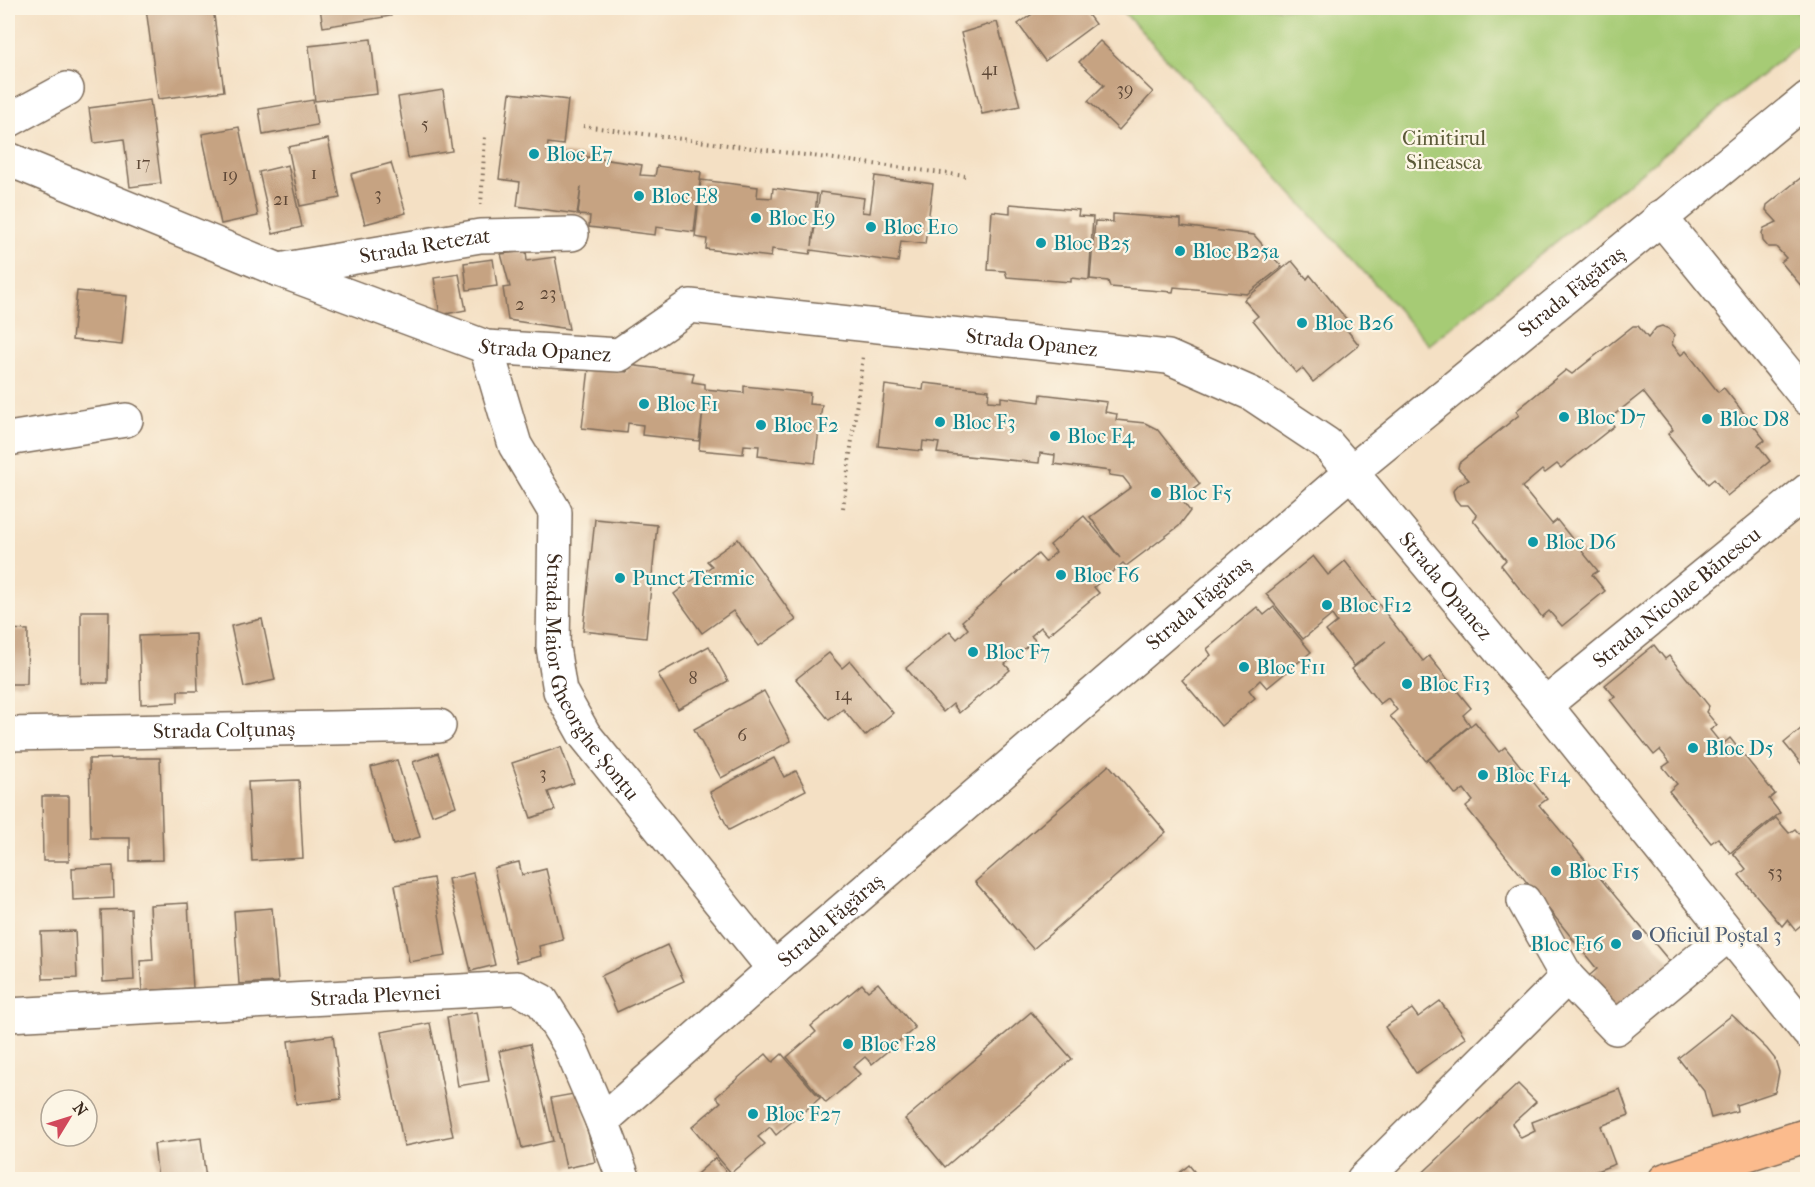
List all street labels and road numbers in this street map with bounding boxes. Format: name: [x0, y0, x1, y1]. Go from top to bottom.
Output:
street label: Strada Retezat: [358, 224, 491, 268]
street label: Strada Făgăraș: [1513, 241, 1630, 342]
street label: Strada Opanez: [965, 324, 1099, 361]
street label: Strada Opanez: [475, 333, 612, 367]
street label: Strada Nicolae Bănescu: [1588, 522, 1765, 673]
street label: Strada Opanez: [1394, 527, 1497, 645]
street label: Strada Făgăraș: [1141, 551, 1256, 655]
street label: Strada Maior Gheorghe Șonțu: [541, 553, 645, 805]
street label: Strada Colțunaș: [153, 717, 296, 743]
street label: Strada Făgăraș: [773, 868, 888, 972]
street label: Strada Plevnei: [310, 980, 441, 1011]

